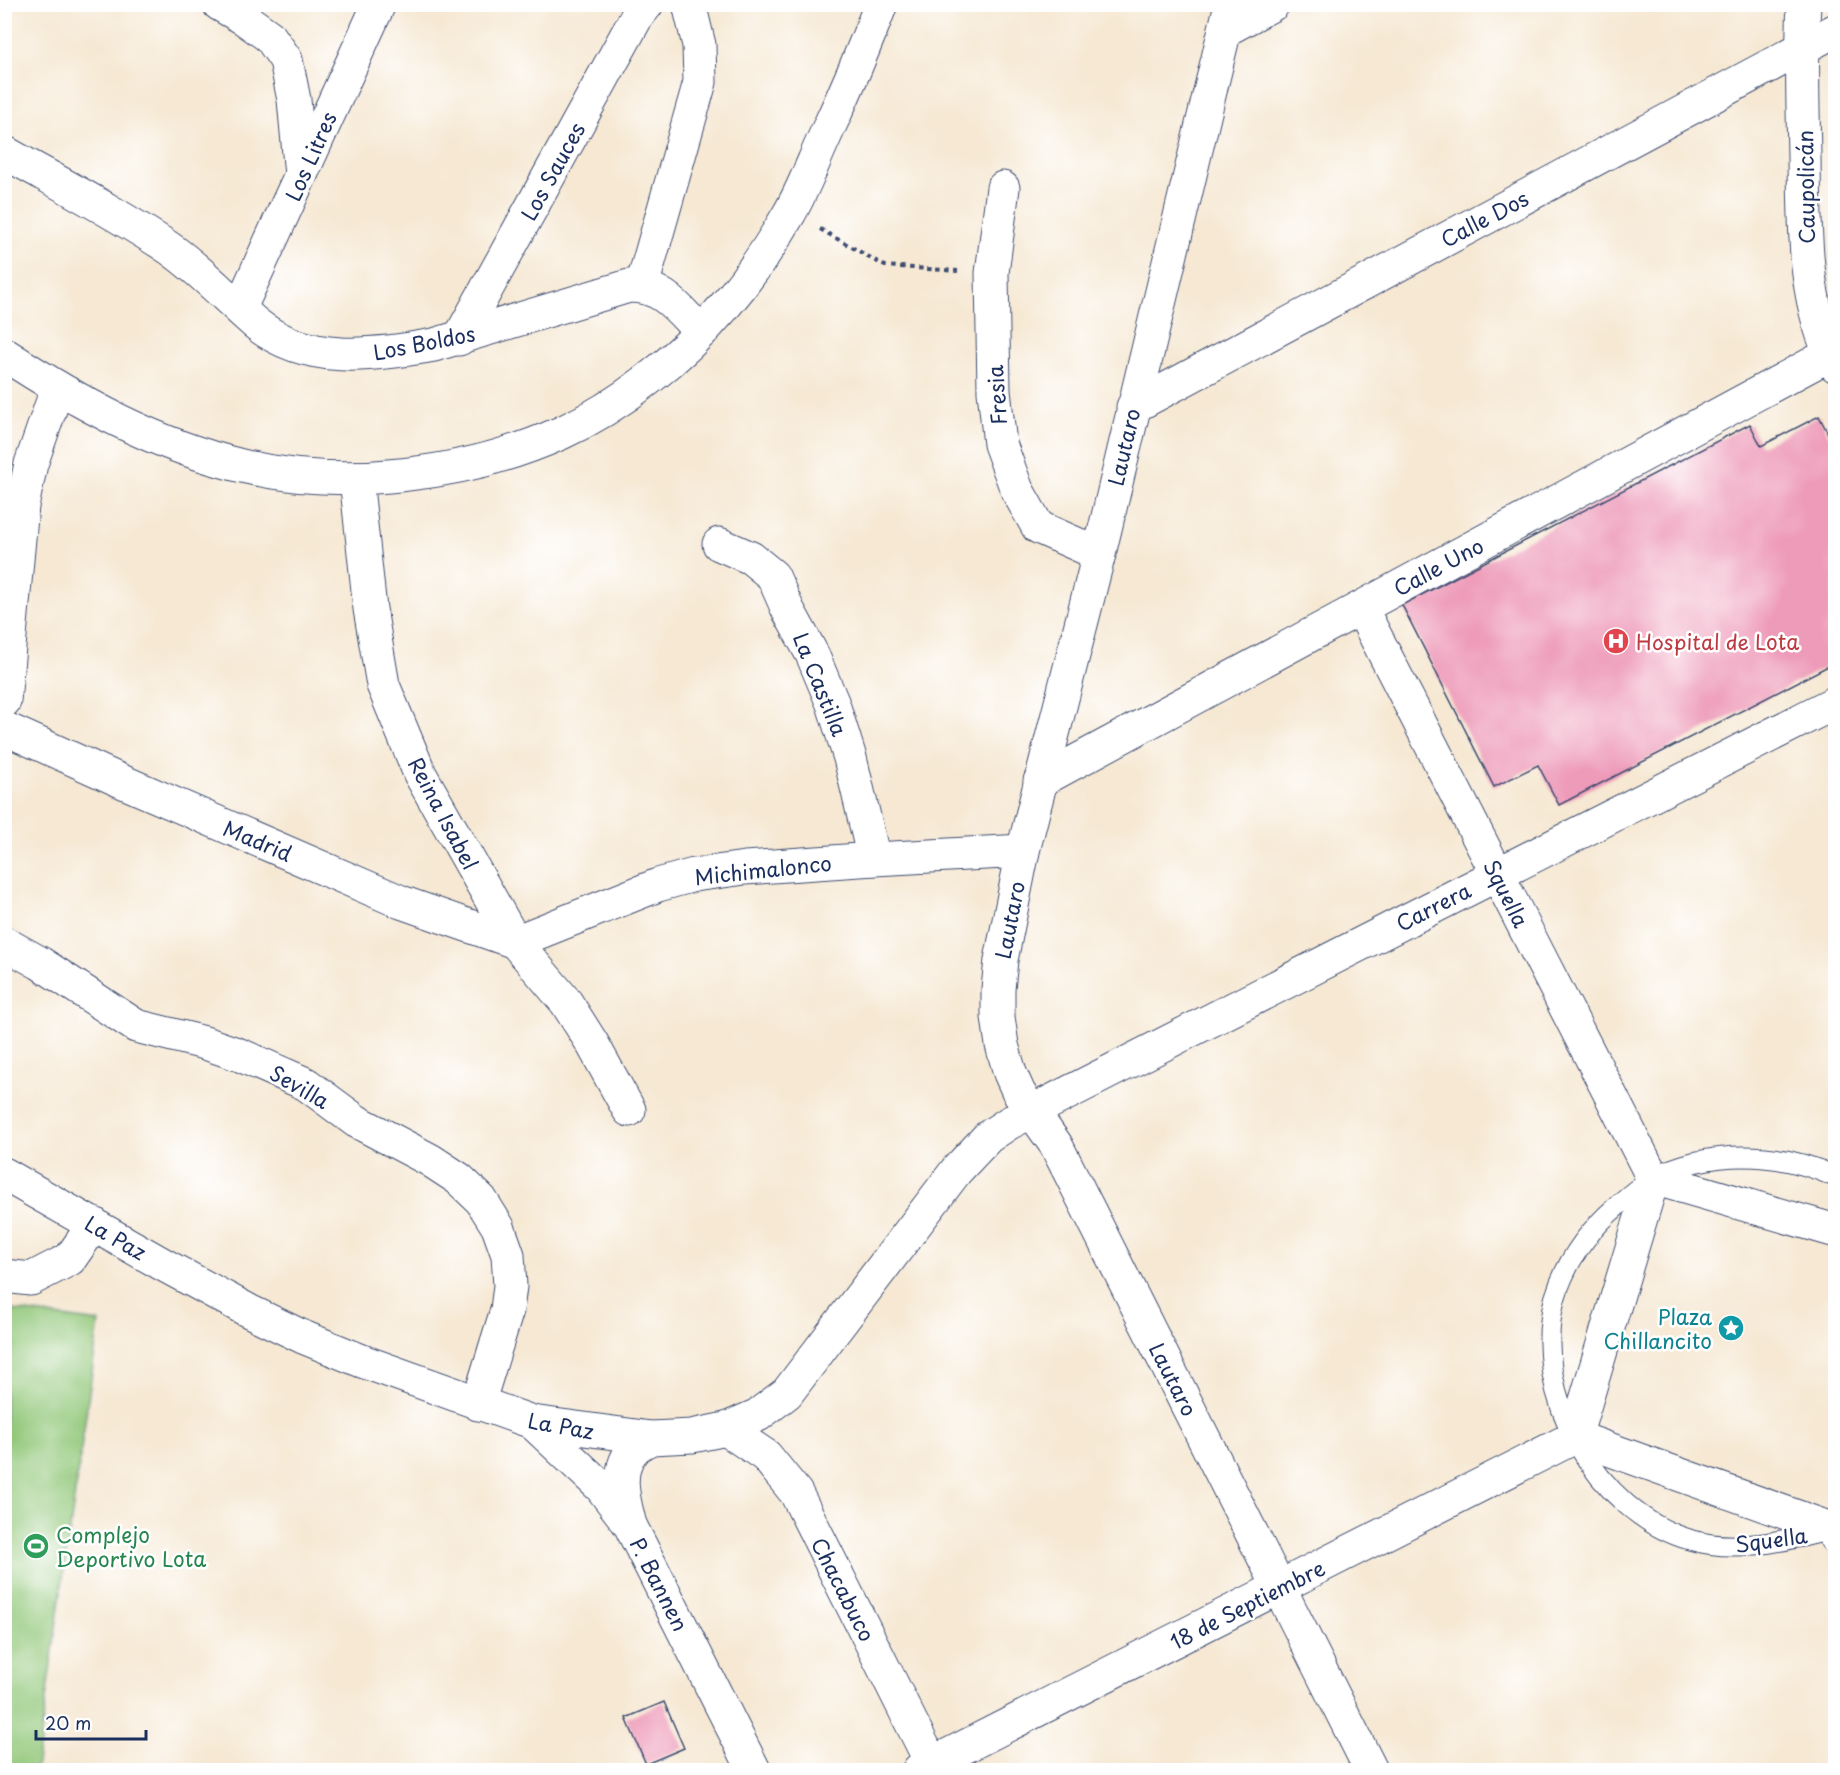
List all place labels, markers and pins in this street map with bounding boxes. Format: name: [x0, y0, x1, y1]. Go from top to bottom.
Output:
place label: Hospital de Lota: [1636, 625, 1799, 657]
hospital icon: Hospital de Lota: [1601, 626, 1631, 656]
place label: Plaza Chillancito: [1603, 1300, 1713, 1356]
place icon: Plaza Chillancito: [1716, 1313, 1746, 1343]
place label: Complejo Deportivo Lota: [56, 1518, 206, 1574]
sports icon: Complejo Deportivo Lota: [21, 1531, 51, 1561]

